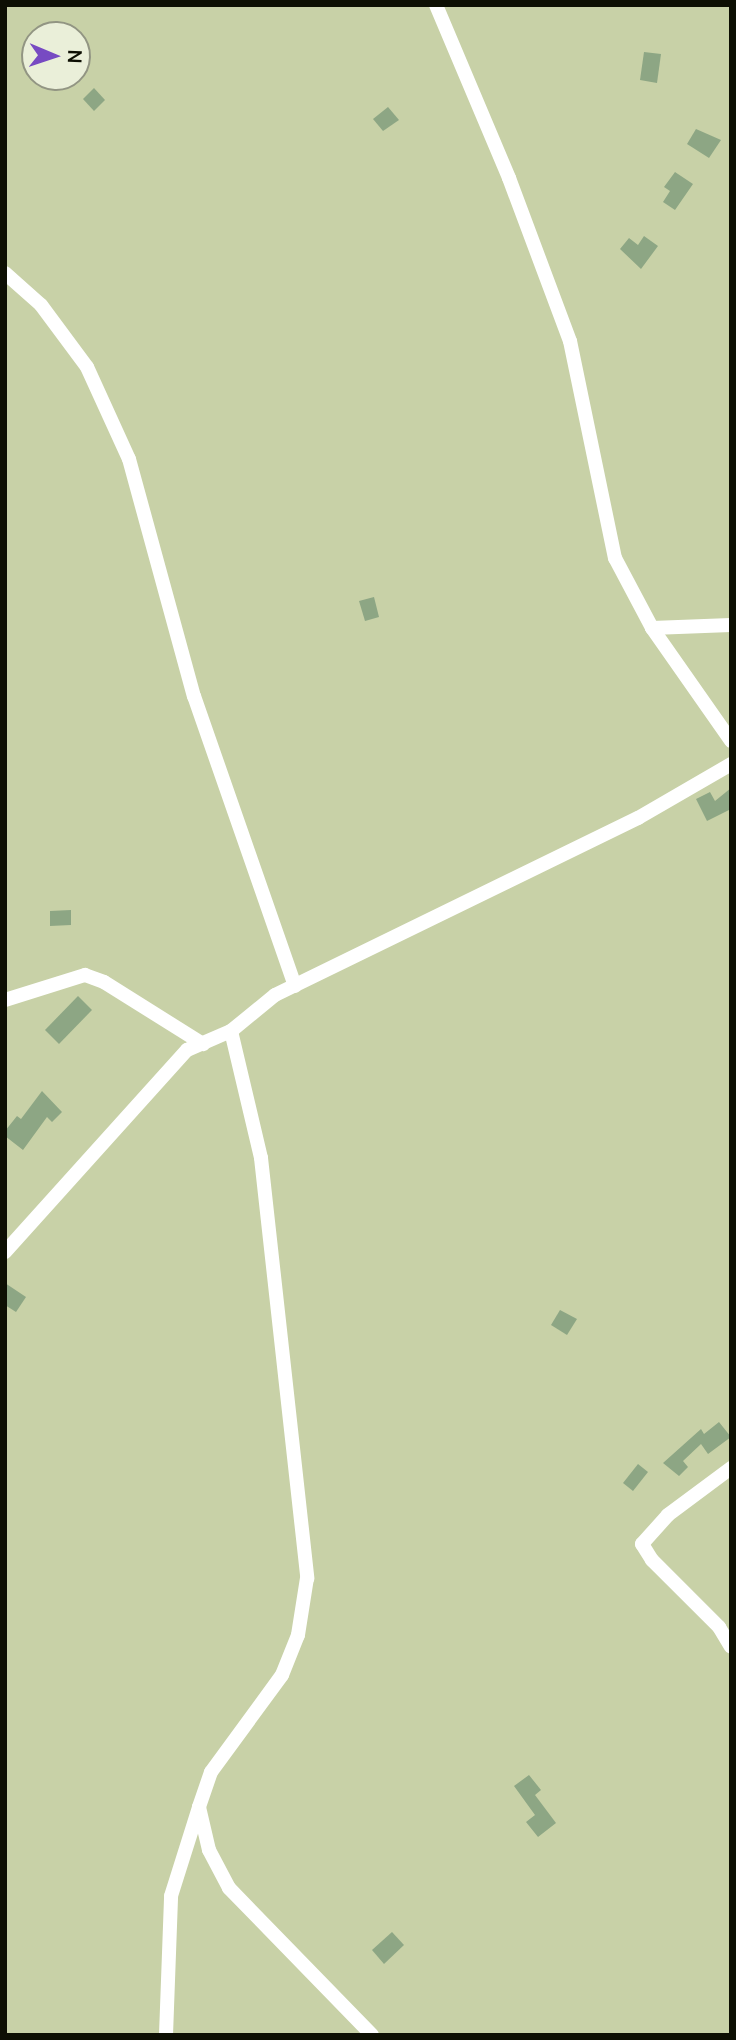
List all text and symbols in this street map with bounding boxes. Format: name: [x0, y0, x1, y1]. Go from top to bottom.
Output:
north arrow: [21, 21, 91, 91]
text: N: [62, 49, 88, 64]

